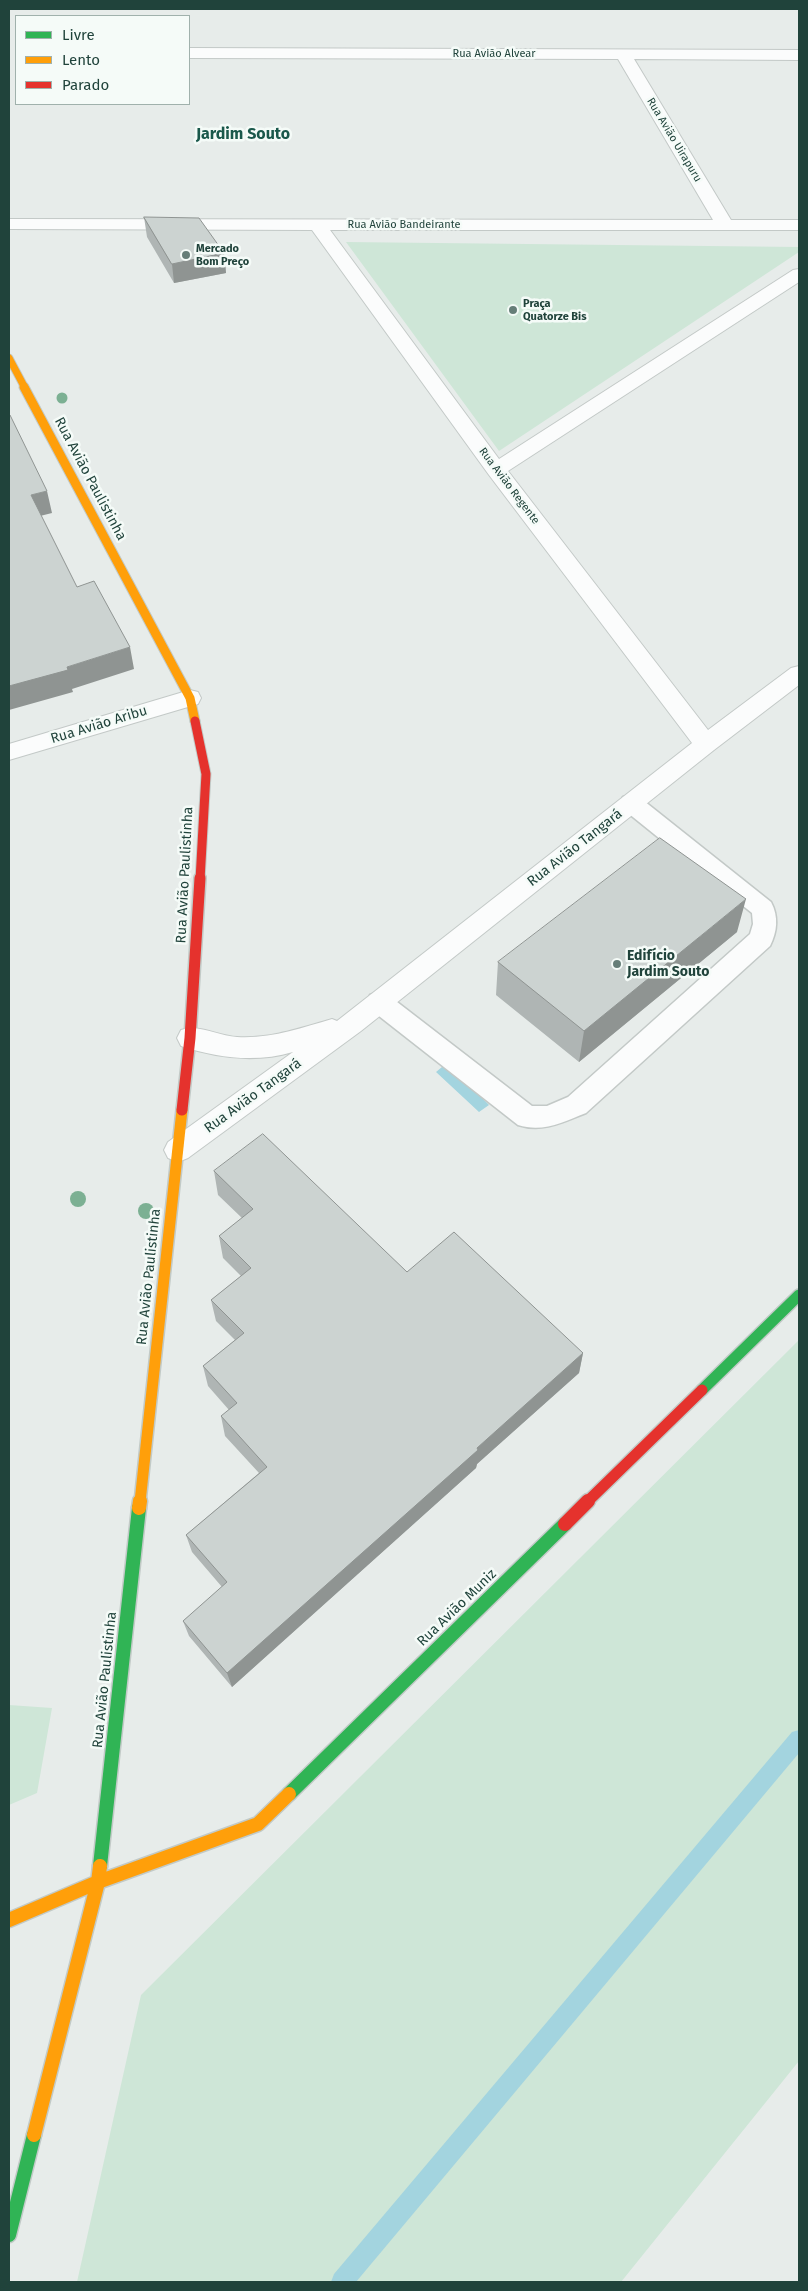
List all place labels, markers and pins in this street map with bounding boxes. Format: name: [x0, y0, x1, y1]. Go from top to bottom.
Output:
place label: Mercado Bom Preço: [196, 242, 249, 268]
marker: Mercado Bom Preço: [180, 249, 192, 261]
place label: Praça Quatorze Bis: [523, 297, 587, 323]
marker: Praça Quatorze Bis: [507, 304, 519, 316]
place label: Edifício Jardim Souto: [627, 948, 709, 980]
marker: Edifício Jardim Souto: [611, 958, 623, 970]

